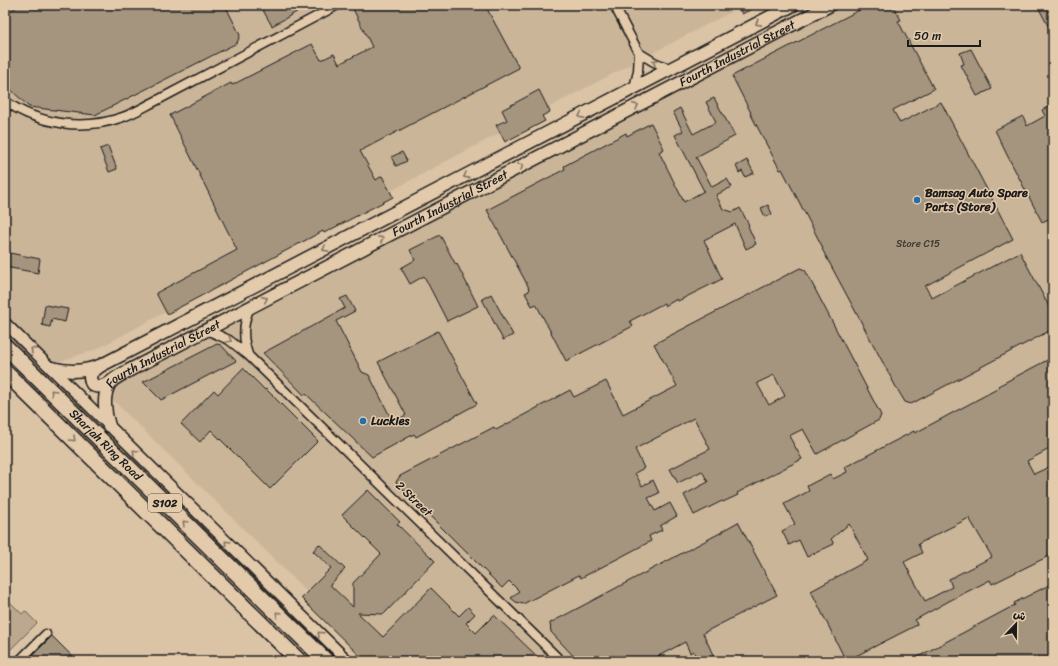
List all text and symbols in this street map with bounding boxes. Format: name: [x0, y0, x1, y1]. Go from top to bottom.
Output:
street label: Fourth Industrial Street: [675, 13, 800, 93]
one-way arrow: [755, 18, 762, 26]
scale bar: [908, 22, 980, 48]
text: 50 m: [914, 25, 941, 47]
one-way arrow: [651, 59, 659, 67]
one-way arrow: [632, 103, 640, 111]
one-way arrow: [578, 111, 585, 118]
street label: Fourth Industrial Street: [388, 163, 513, 243]
one-way arrow: [517, 163, 524, 171]
one-way arrow: [462, 171, 470, 179]
place label: Bamsag Auto Spare Parts (Store): [925, 182, 1028, 218]
marker: Bamsag Auto Spare Parts (Store): [912, 195, 922, 205]
house number: Store C15: [896, 235, 940, 253]
one-way arrow: [377, 236, 384, 244]
one-way arrow: [322, 244, 330, 252]
one-way arrow: [261, 296, 269, 304]
street label: Fourth Industrial Street: [99, 313, 226, 392]
one-way arrow: [225, 336, 232, 343]
one-way arrow: [30, 347, 38, 355]
one-way arrow: [50, 390, 58, 397]
street label: Sharjah Ring Road: [64, 403, 149, 487]
place label: Luckies: [371, 410, 410, 432]
marker: Luckies: [358, 416, 368, 426]
one-way arrow: [68, 434, 76, 442]
one-way arrow: [132, 449, 140, 457]
street label: 2 Street: [390, 475, 439, 523]
road number: S102: [148, 494, 182, 512]
one-way arrow: [182, 520, 190, 528]
one-way arrow: [224, 540, 232, 548]
north arrow: [996, 604, 1036, 644]
text: ش: [1010, 604, 1029, 626]
one-way arrow: [275, 611, 283, 619]
one-way arrow: [317, 631, 325, 639]

